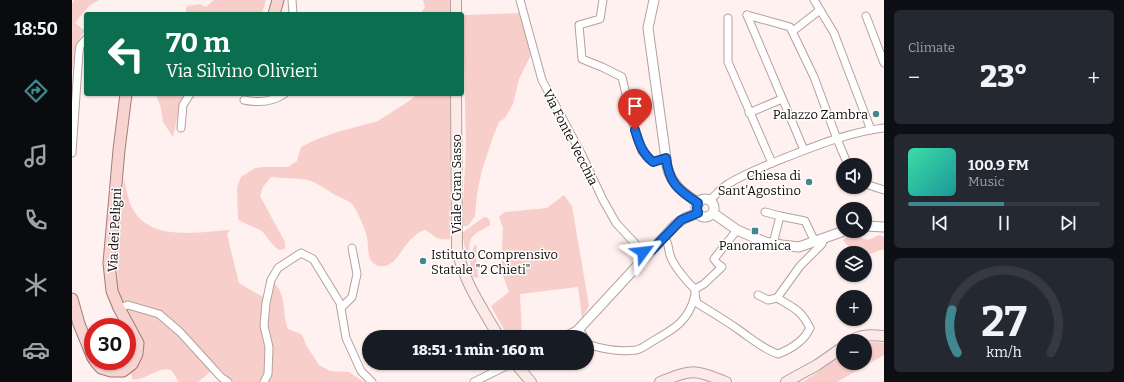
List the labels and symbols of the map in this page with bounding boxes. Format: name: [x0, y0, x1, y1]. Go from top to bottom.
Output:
street label: Via Fonte Vecchia: [540, 87, 601, 188]
pin: [618, 89, 652, 130]
place label: Palazzo Zambra: [773, 107, 868, 122]
marker: Palazzo Zambra: [871, 109, 881, 119]
street label: Viale Gran Sasso: [449, 134, 464, 234]
place label: Chiesa di Sant'Agostino: [718, 168, 801, 198]
marker: Chiesa di Sant'Agostino: [804, 177, 814, 187]
street label: Via dei Peligni: [105, 187, 124, 273]
marker: Panoramica: [750, 226, 760, 236]
position arrow: [622, 231, 664, 273]
place label: Panoramica: [719, 238, 791, 253]
place label: Istituto Comprensivo Statale "2 Chieti": [431, 247, 558, 277]
marker: Istituto Comprensivo Statale "2 Chieti": [418, 256, 428, 266]
speed limit sign: 30: [84, 318, 136, 370]

